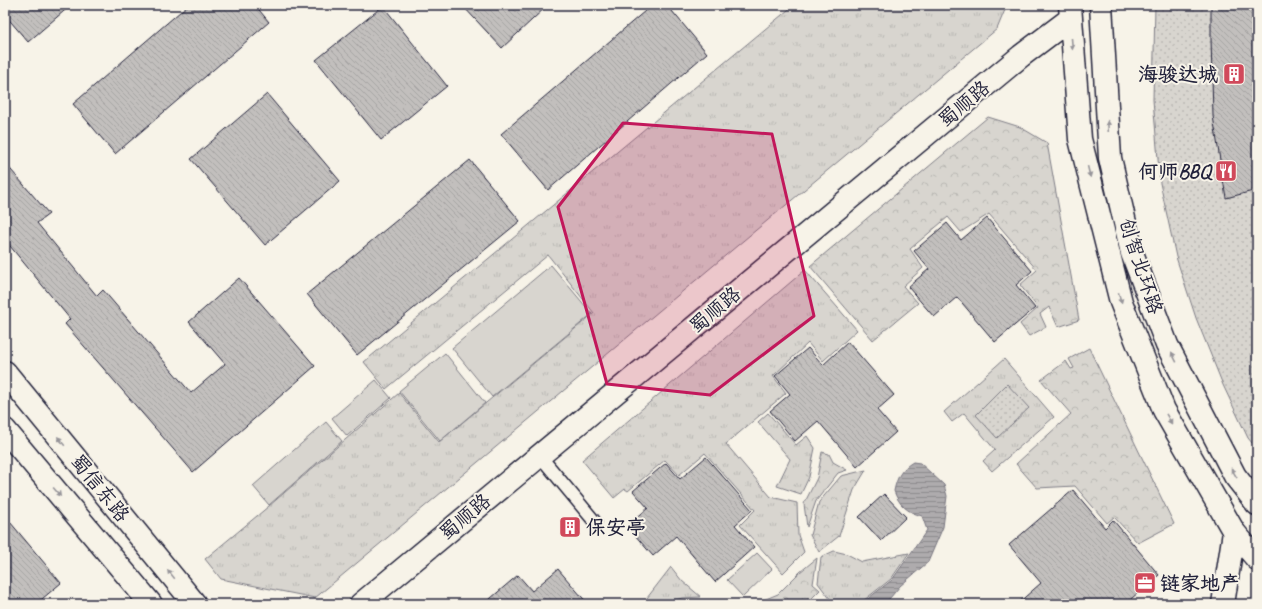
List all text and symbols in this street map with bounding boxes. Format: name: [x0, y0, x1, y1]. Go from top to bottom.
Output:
one-way arrow: [1068, 38, 1075, 50]
building icon: 海骏达城: [1221, 61, 1247, 87]
place label: 海骏达城: [1138, 62, 1218, 87]
street label: 蜀顺路: [933, 74, 996, 133]
one-way arrow: [1104, 120, 1111, 132]
restaurant icon: 何师BBQ: [1213, 158, 1239, 184]
place label: 何师BBQ: [1138, 159, 1213, 184]
one-way arrow: [1086, 166, 1092, 179]
street label: 创智北环路: [1114, 215, 1169, 318]
street label: 蜀顺路: [684, 280, 747, 339]
one-way arrow: [1118, 292, 1124, 305]
one-way arrow: [1171, 352, 1177, 363]
one-way arrow: [1166, 413, 1173, 425]
one-way arrow: [57, 435, 66, 446]
street label: 蜀信东路: [65, 449, 136, 528]
one-way arrow: [1231, 467, 1238, 479]
one-way arrow: [53, 486, 62, 497]
street label: 蜀顺路: [434, 487, 497, 546]
building icon: 保安亭: [557, 514, 583, 540]
place label: 保安亭: [586, 515, 646, 540]
one-way arrow: [166, 568, 175, 579]
office icon: 链家地产: [1132, 570, 1158, 596]
place label: 链家地产: [1160, 571, 1240, 596]

